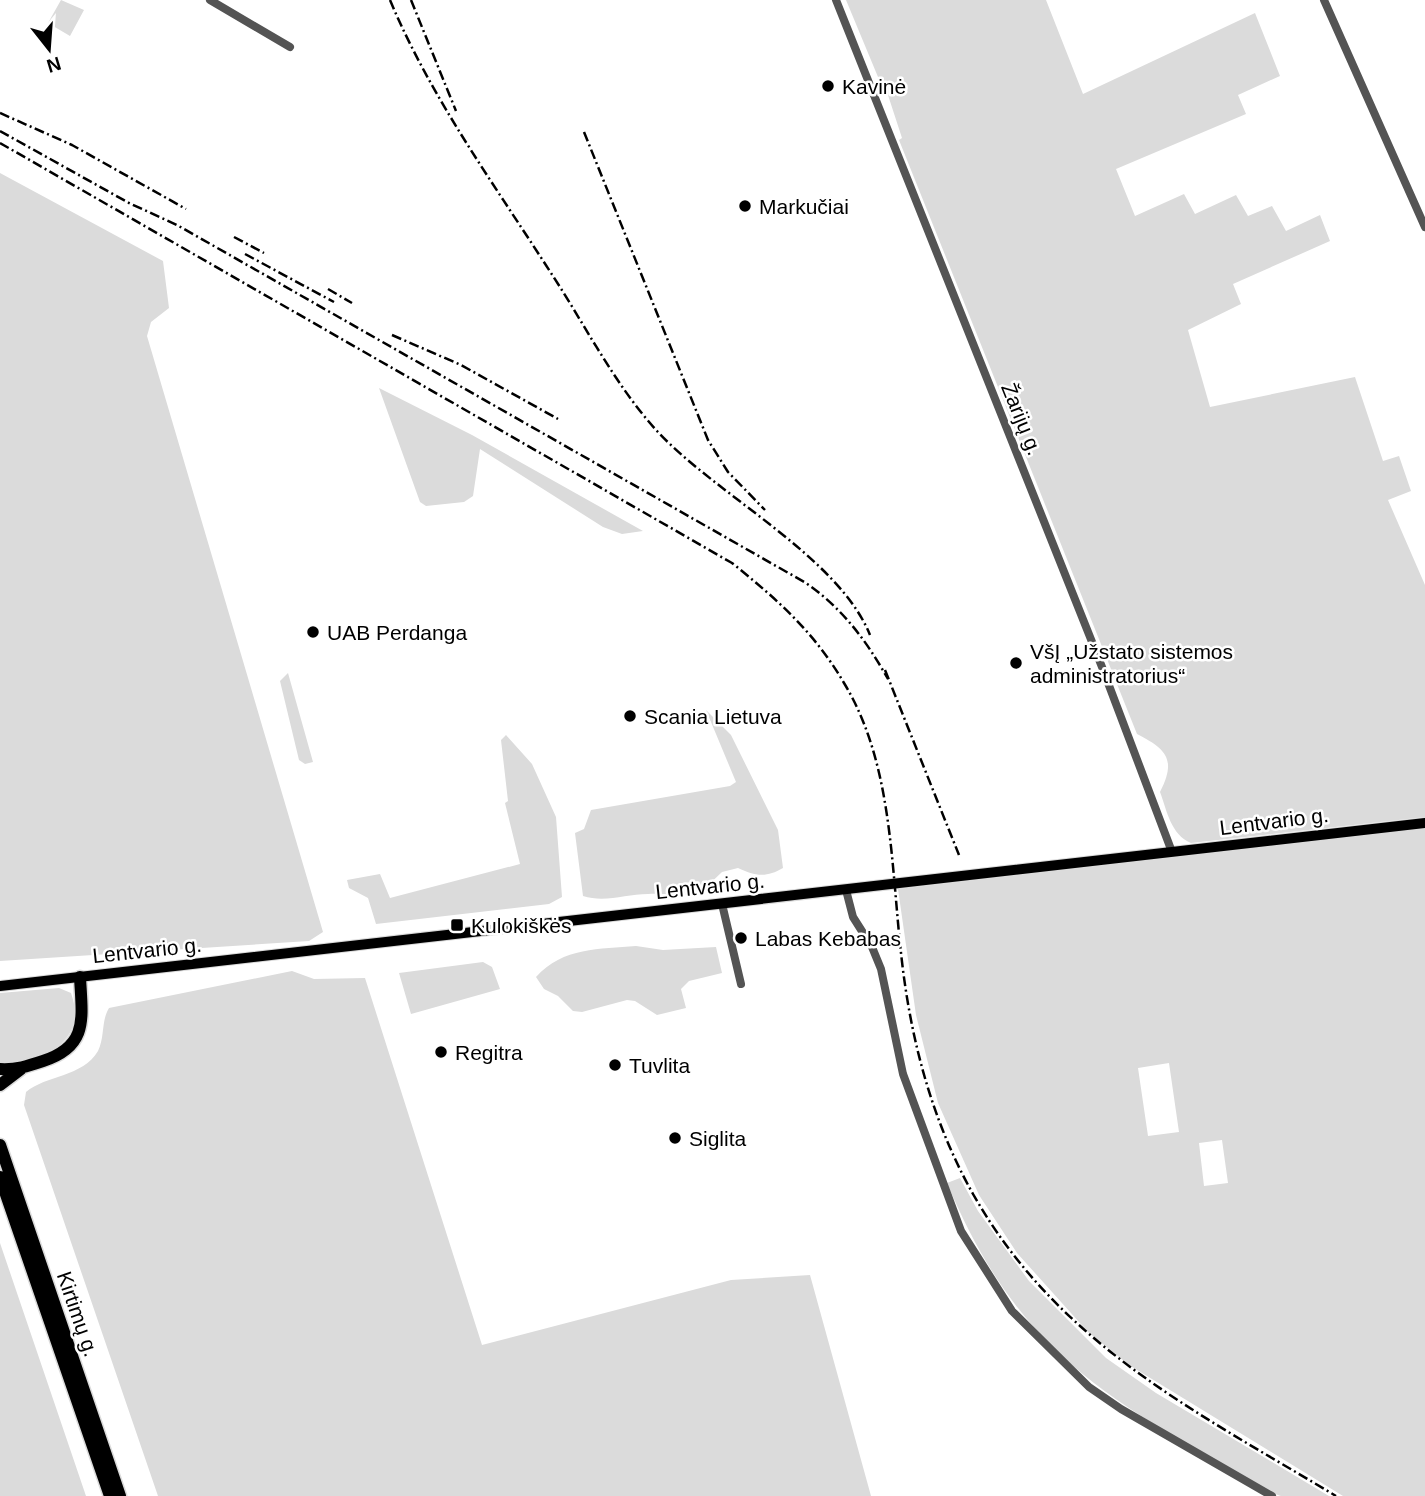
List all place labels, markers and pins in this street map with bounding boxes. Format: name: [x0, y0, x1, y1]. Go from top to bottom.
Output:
place label: Kavinė: [842, 75, 906, 98]
marker: Kavinė: [820, 78, 836, 94]
place label: Markučiai: [759, 195, 849, 218]
marker: Markučiai: [737, 198, 753, 214]
place label: UAB Perdanga: [327, 621, 467, 644]
marker: UAB Perdanga: [305, 624, 321, 640]
place label: VšĮ „Užstato sistemos administratorius“: [1030, 640, 1233, 687]
marker: VšĮ „Užstato sistemos administratorius“: [1008, 655, 1024, 671]
place label: Scania Lietuva: [644, 705, 782, 728]
marker: Scania Lietuva: [622, 708, 638, 724]
place label: Kulokiškės: [471, 914, 571, 937]
marker: Kulokiškės: [449, 917, 465, 933]
place label: Labas Kebabas: [755, 927, 901, 950]
marker: Labas Kebabas: [733, 930, 749, 946]
place label: Regitra: [455, 1041, 523, 1064]
marker: Regitra: [433, 1044, 449, 1060]
place label: Tuvlita: [629, 1054, 690, 1077]
marker: Tuvlita: [607, 1057, 623, 1073]
place label: Siglita: [689, 1127, 747, 1150]
marker: Siglita: [667, 1130, 683, 1146]

